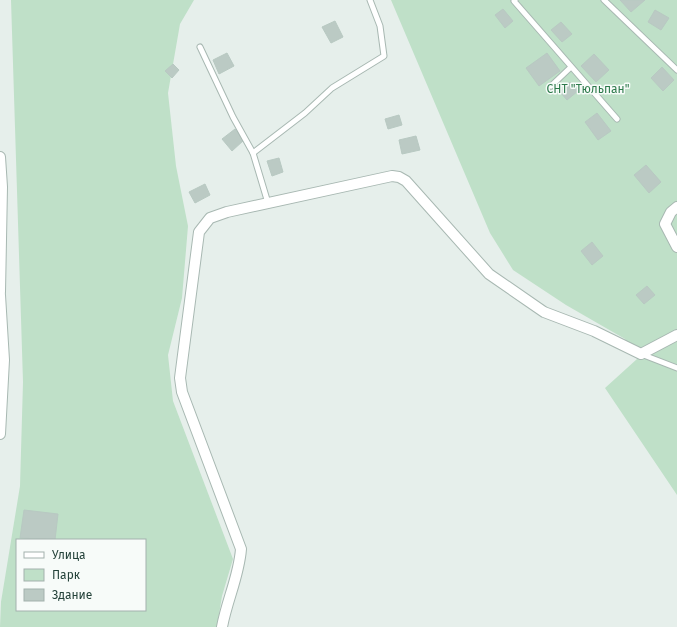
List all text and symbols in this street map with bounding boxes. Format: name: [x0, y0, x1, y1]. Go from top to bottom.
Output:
park label: СНТ "Тюльпан": [547, 82, 630, 96]
legend: [16, 539, 146, 611]
text: Улица: [52, 548, 86, 562]
text: Парк: [52, 568, 81, 582]
text: Здание: [52, 588, 92, 602]

